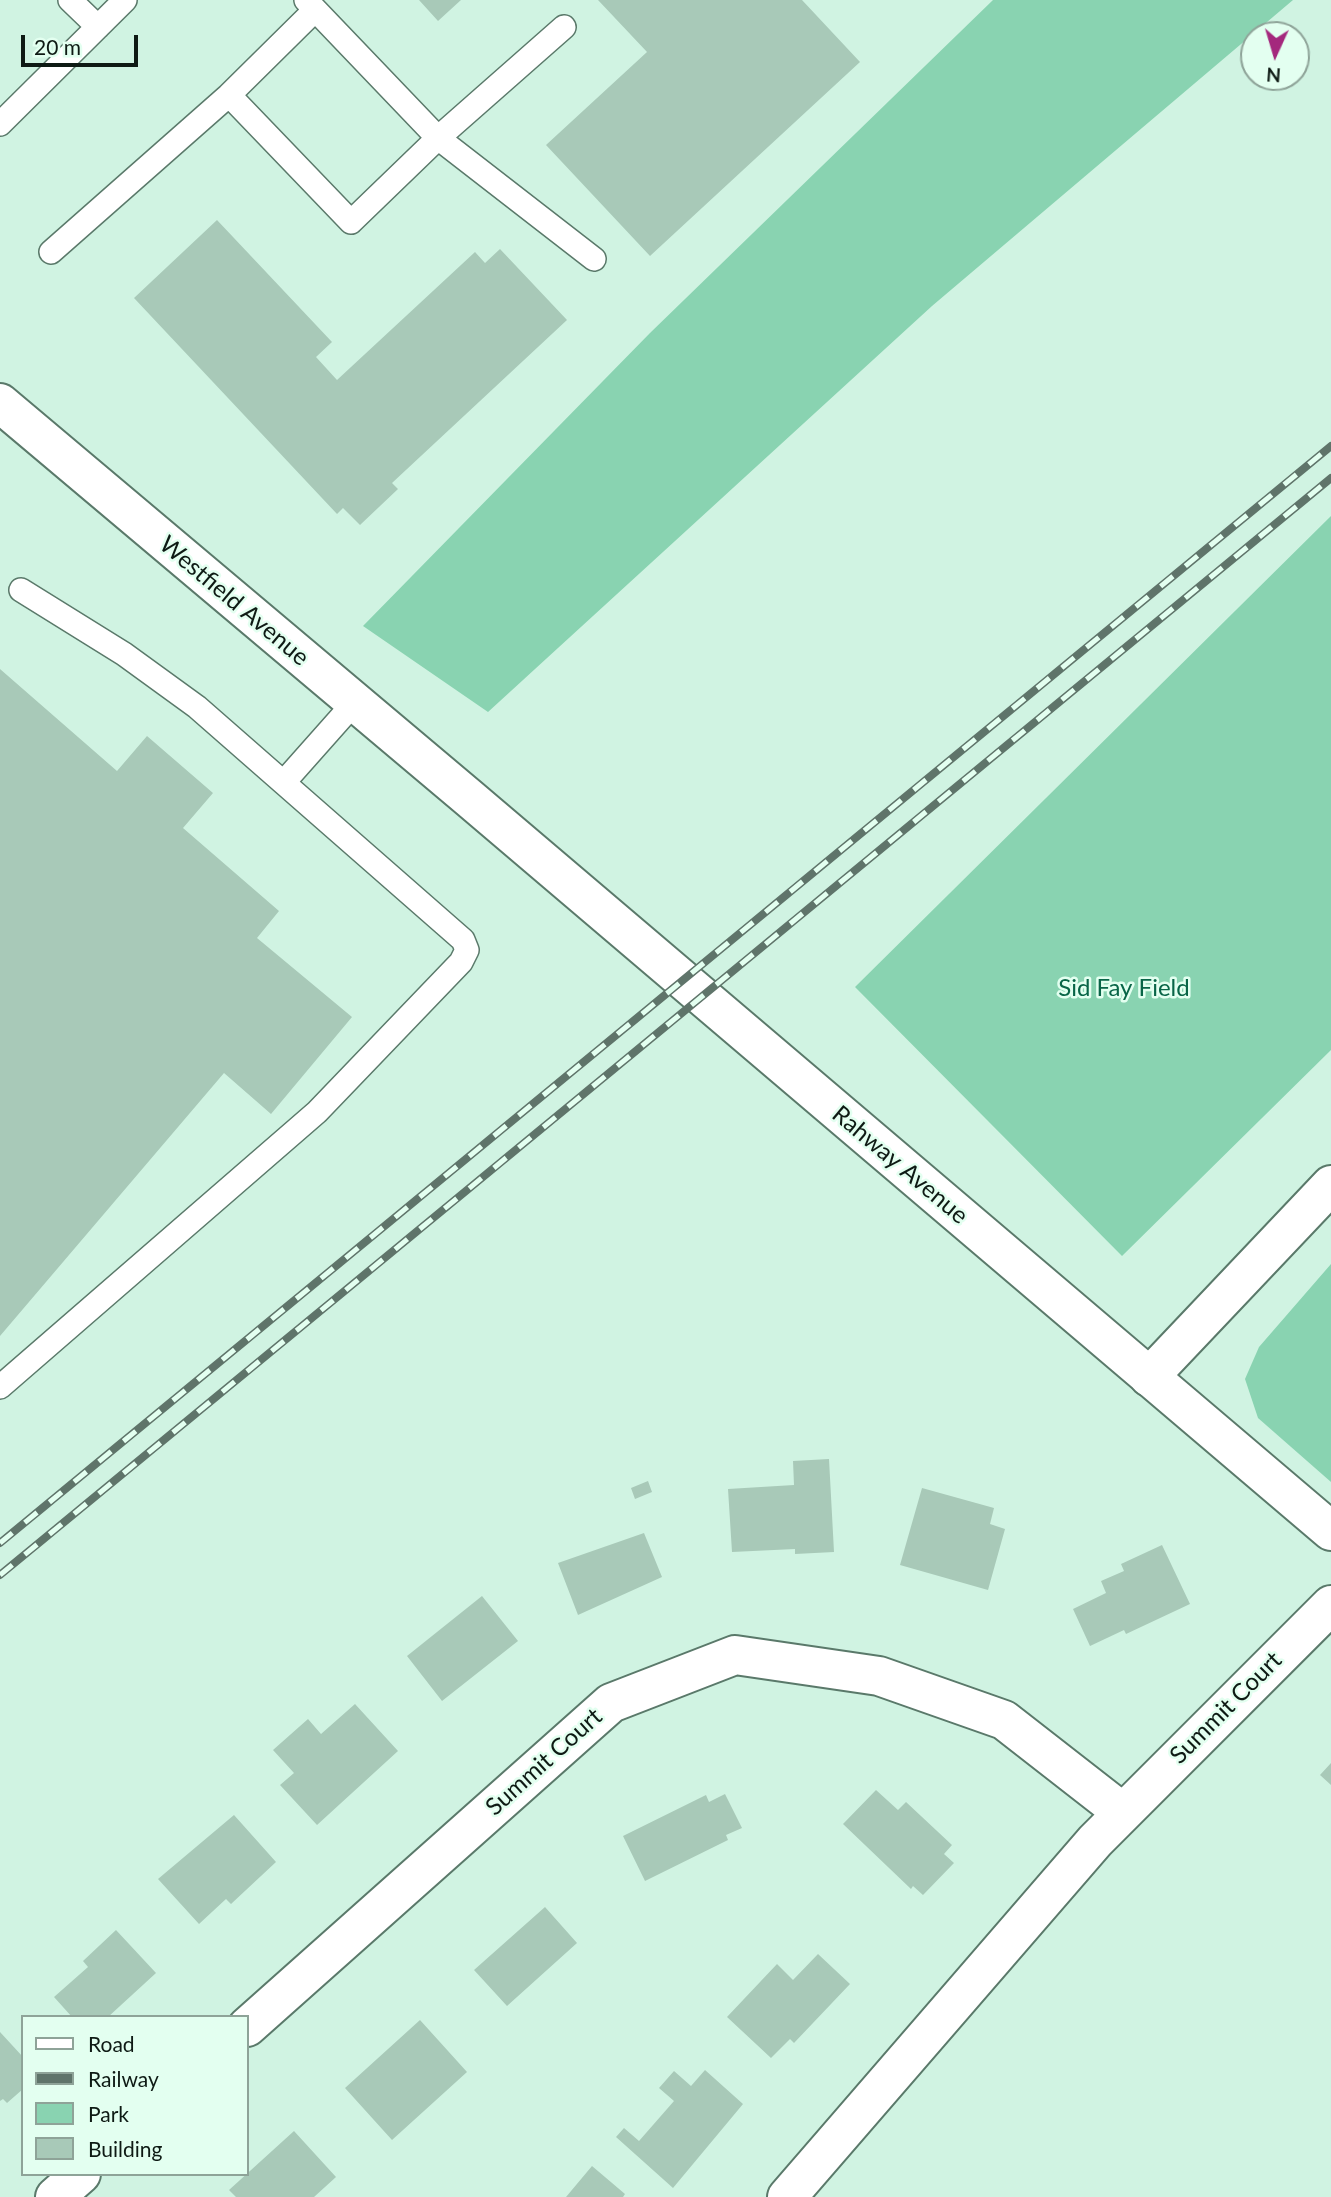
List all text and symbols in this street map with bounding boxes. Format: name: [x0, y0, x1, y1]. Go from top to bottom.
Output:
scale bar: [24, 21, 142, 65]
north arrow: [1240, 21, 1310, 91]
text: 20 m: [34, 34, 81, 59]
text: N: [1266, 63, 1282, 87]
street label: Westfield Avenue: [153, 530, 315, 672]
park label: Sid Fay Field: [1058, 974, 1190, 1002]
street label: Rahway Avenue: [826, 1100, 974, 1230]
street label: Summit Court: [1164, 1646, 1288, 1770]
street label: Summit Court: [480, 1702, 608, 1822]
legend: [21, 2015, 248, 2176]
text: Road: [88, 2031, 135, 2056]
text: Railway: [88, 2066, 159, 2091]
text: Park: [88, 2101, 129, 2126]
text: Building: [88, 2136, 163, 2161]

